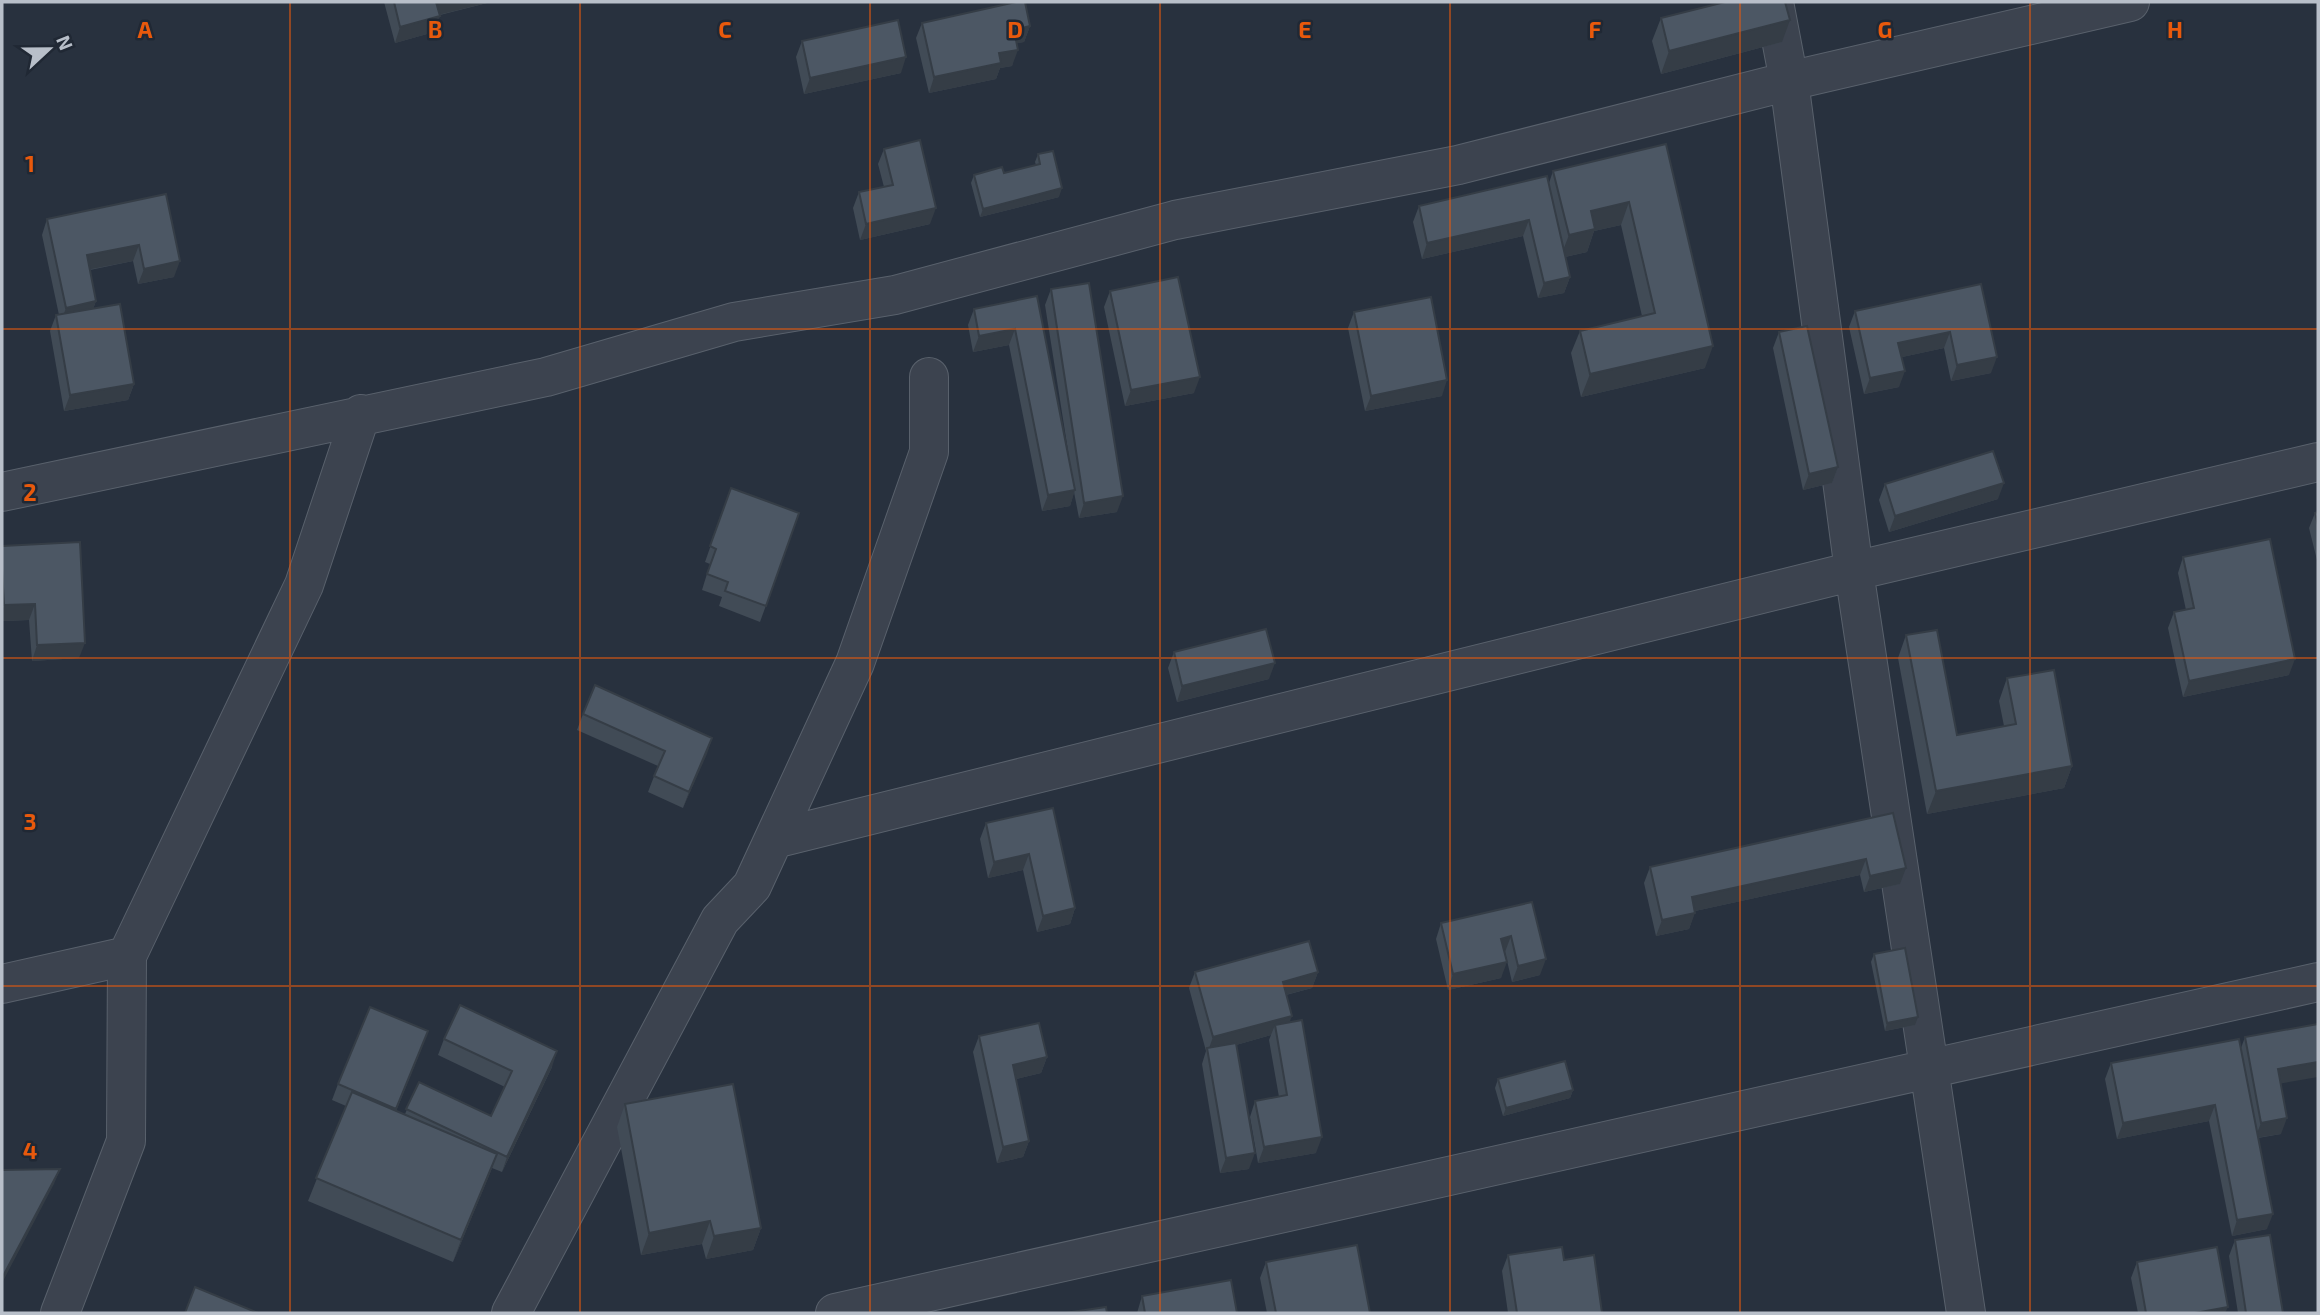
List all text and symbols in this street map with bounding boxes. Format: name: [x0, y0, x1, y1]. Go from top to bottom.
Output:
north arrow: [14, 14, 84, 84]
text: A: [137, 15, 153, 43]
text: B: [428, 15, 442, 43]
text: C: [718, 15, 732, 43]
text: D: [1007, 15, 1023, 43]
text: E: [1298, 15, 1312, 43]
text: F: [1589, 15, 1602, 43]
text: G: [1878, 15, 1892, 43]
text: H: [2167, 15, 2183, 43]
text: N: [52, 32, 78, 53]
text: 1: [25, 149, 35, 177]
text: 2: [23, 478, 37, 506]
text: 3: [23, 807, 37, 835]
text: 4: [23, 1136, 37, 1164]

